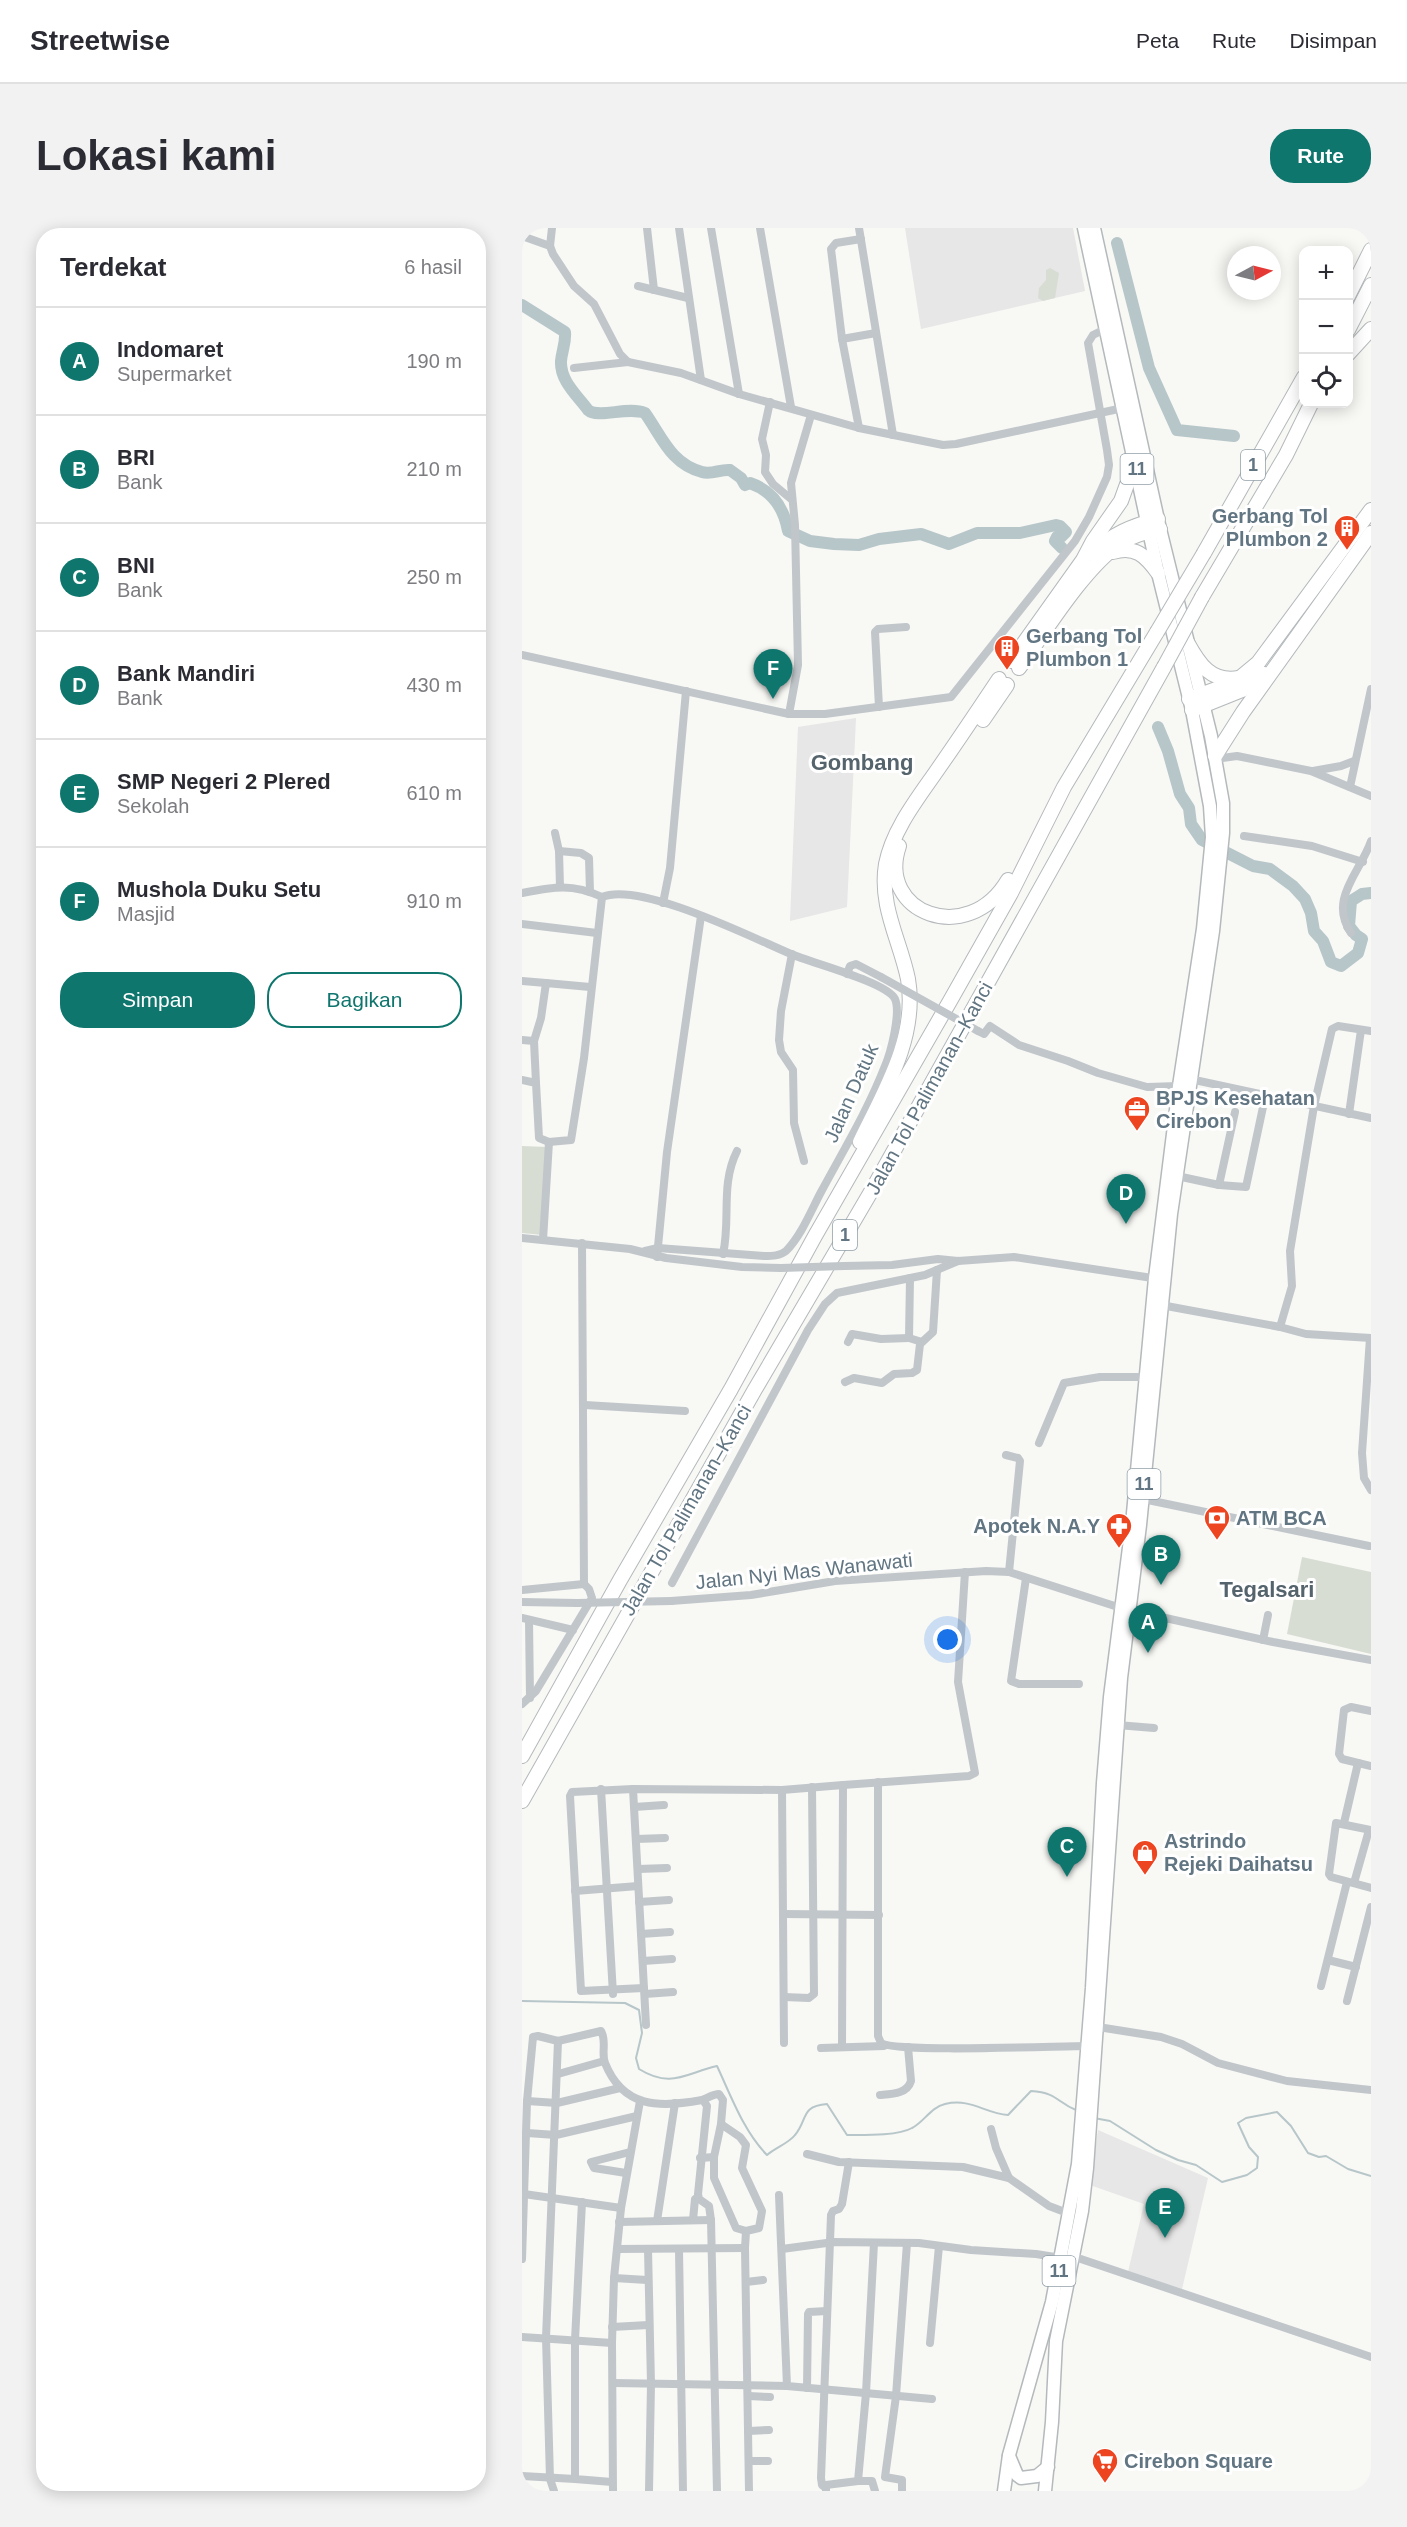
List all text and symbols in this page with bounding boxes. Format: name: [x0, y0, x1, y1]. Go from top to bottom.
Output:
text: Streetwise: [30, 25, 170, 56]
text: Peta: [1136, 29, 1179, 52]
text: Rute: [1212, 29, 1256, 52]
text: Disimpan: [1289, 29, 1377, 52]
button: Rute: [1270, 129, 1371, 183]
text: Lokasi kami: [36, 132, 276, 179]
north arrow: [1227, 246, 1281, 300]
map controls: [1299, 246, 1353, 408]
button: +: [1299, 246, 1353, 300]
text: Terdekat: [60, 252, 166, 282]
text: 6 hasil: [404, 256, 462, 278]
button: −: [1299, 300, 1353, 354]
text: Indomaret: [117, 337, 223, 362]
text: A: [72, 350, 87, 372]
text: 190 m: [406, 350, 462, 372]
button: locate: [1299, 354, 1353, 408]
text: Supermarket: [117, 363, 232, 385]
text: BRI: [117, 445, 155, 470]
road number: 1: [1241, 450, 1265, 480]
road number: 11: [1120, 454, 1154, 484]
text: B: [72, 458, 87, 480]
text: 210 m: [406, 458, 462, 480]
text: Bank: [117, 471, 163, 493]
place label: Gerbang Tol Plumbon 2: [1212, 505, 1328, 550]
building icon: Gerbang Tol Plumbon 2: [1332, 513, 1362, 551]
text: BNI: [117, 553, 155, 578]
text: C: [72, 566, 87, 588]
text: 250 m: [406, 566, 462, 588]
text: Bank: [117, 579, 163, 601]
place label: Gerbang Tol Plumbon 1: [1026, 625, 1142, 670]
building icon: Gerbang Tol Plumbon 1: [992, 633, 1022, 671]
pin: F: [754, 650, 792, 699]
text: Bank Mandiri: [117, 661, 255, 686]
text: D: [72, 674, 87, 696]
text: 430 m: [406, 674, 462, 696]
text: Bank: [117, 687, 163, 709]
district label: Gombang: [811, 750, 913, 775]
text: SMP Negeri 2 Plered: [117, 769, 331, 794]
text: E: [73, 782, 86, 804]
text: 610 m: [406, 782, 462, 804]
text: Sekolah: [117, 795, 189, 817]
text: Mushola Duku Setu: [117, 877, 321, 902]
text: F: [73, 890, 86, 912]
text: 910 m: [406, 890, 462, 912]
text: Masjid: [117, 903, 175, 925]
button: Simpan: [60, 972, 255, 1028]
button: Bagikan: [267, 972, 462, 1028]
street label: Jalan Tol Palimanan–Kanci: [861, 978, 997, 1198]
street label: Jalan Datuk: [819, 1039, 883, 1146]
place label: BPJS Kesehatan Cirebon: [1156, 1087, 1315, 1132]
office icon: BPJS Kesehatan Cirebon: [1122, 1094, 1152, 1132]
pin: D: [1106, 1174, 1146, 1224]
road number: 1: [833, 1220, 857, 1250]
street label: Jalan Tol Palimanan–Kanci: [617, 1401, 755, 1619]
road number: 11: [1128, 1469, 1160, 1499]
bank icon: ATM BCA: [1202, 1503, 1232, 1541]
place label: ATM BCA: [1236, 1507, 1327, 1529]
pharmacy icon: Apotek N.A.Y: [1104, 1511, 1134, 1549]
place label: Apotek N.A.Y: [973, 1515, 1101, 1537]
pin: B: [1142, 1536, 1180, 1585]
street label: Jalan Nyi Mas Wanawati: [694, 1549, 914, 1593]
district label: Tegalsari: [1220, 1577, 1314, 1602]
pin: A: [1128, 1604, 1168, 1653]
your location: [933, 1625, 962, 1654]
pin: C: [1048, 1828, 1086, 1877]
place label: Astrindo Rejeki Daihatsu: [1164, 1830, 1313, 1875]
shop icon: Astrindo Rejeki Daihatsu: [1130, 1838, 1160, 1876]
pin: E: [1146, 2188, 1184, 2238]
road number: 11: [1042, 2256, 1076, 2286]
supermarket icon: Cirebon Square: [1090, 2446, 1120, 2484]
place label: Cirebon Square: [1124, 2450, 1273, 2472]

